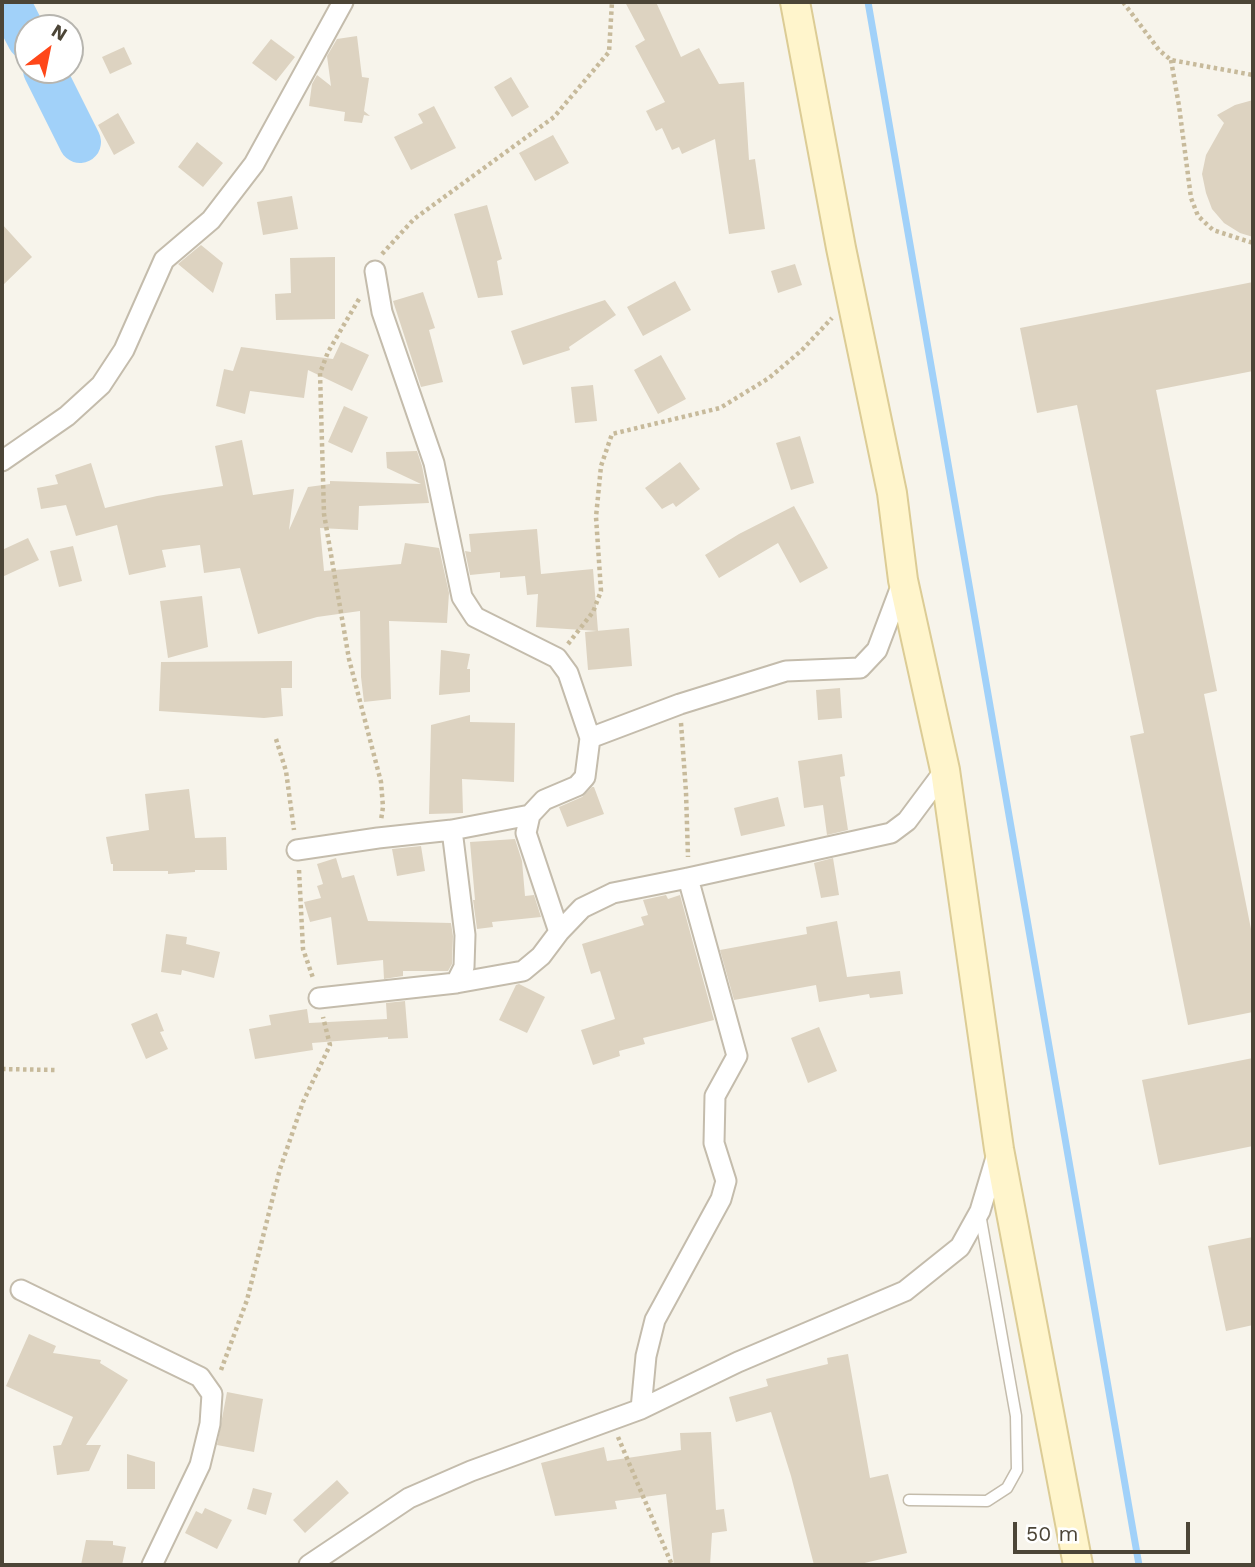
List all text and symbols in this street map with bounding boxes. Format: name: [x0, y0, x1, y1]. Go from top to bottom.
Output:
north arrow: [14, 14, 84, 84]
text: N: [47, 19, 71, 46]
scale bar: [1017, 1508, 1194, 1552]
text: 50 m: [1026, 1521, 1078, 1546]

